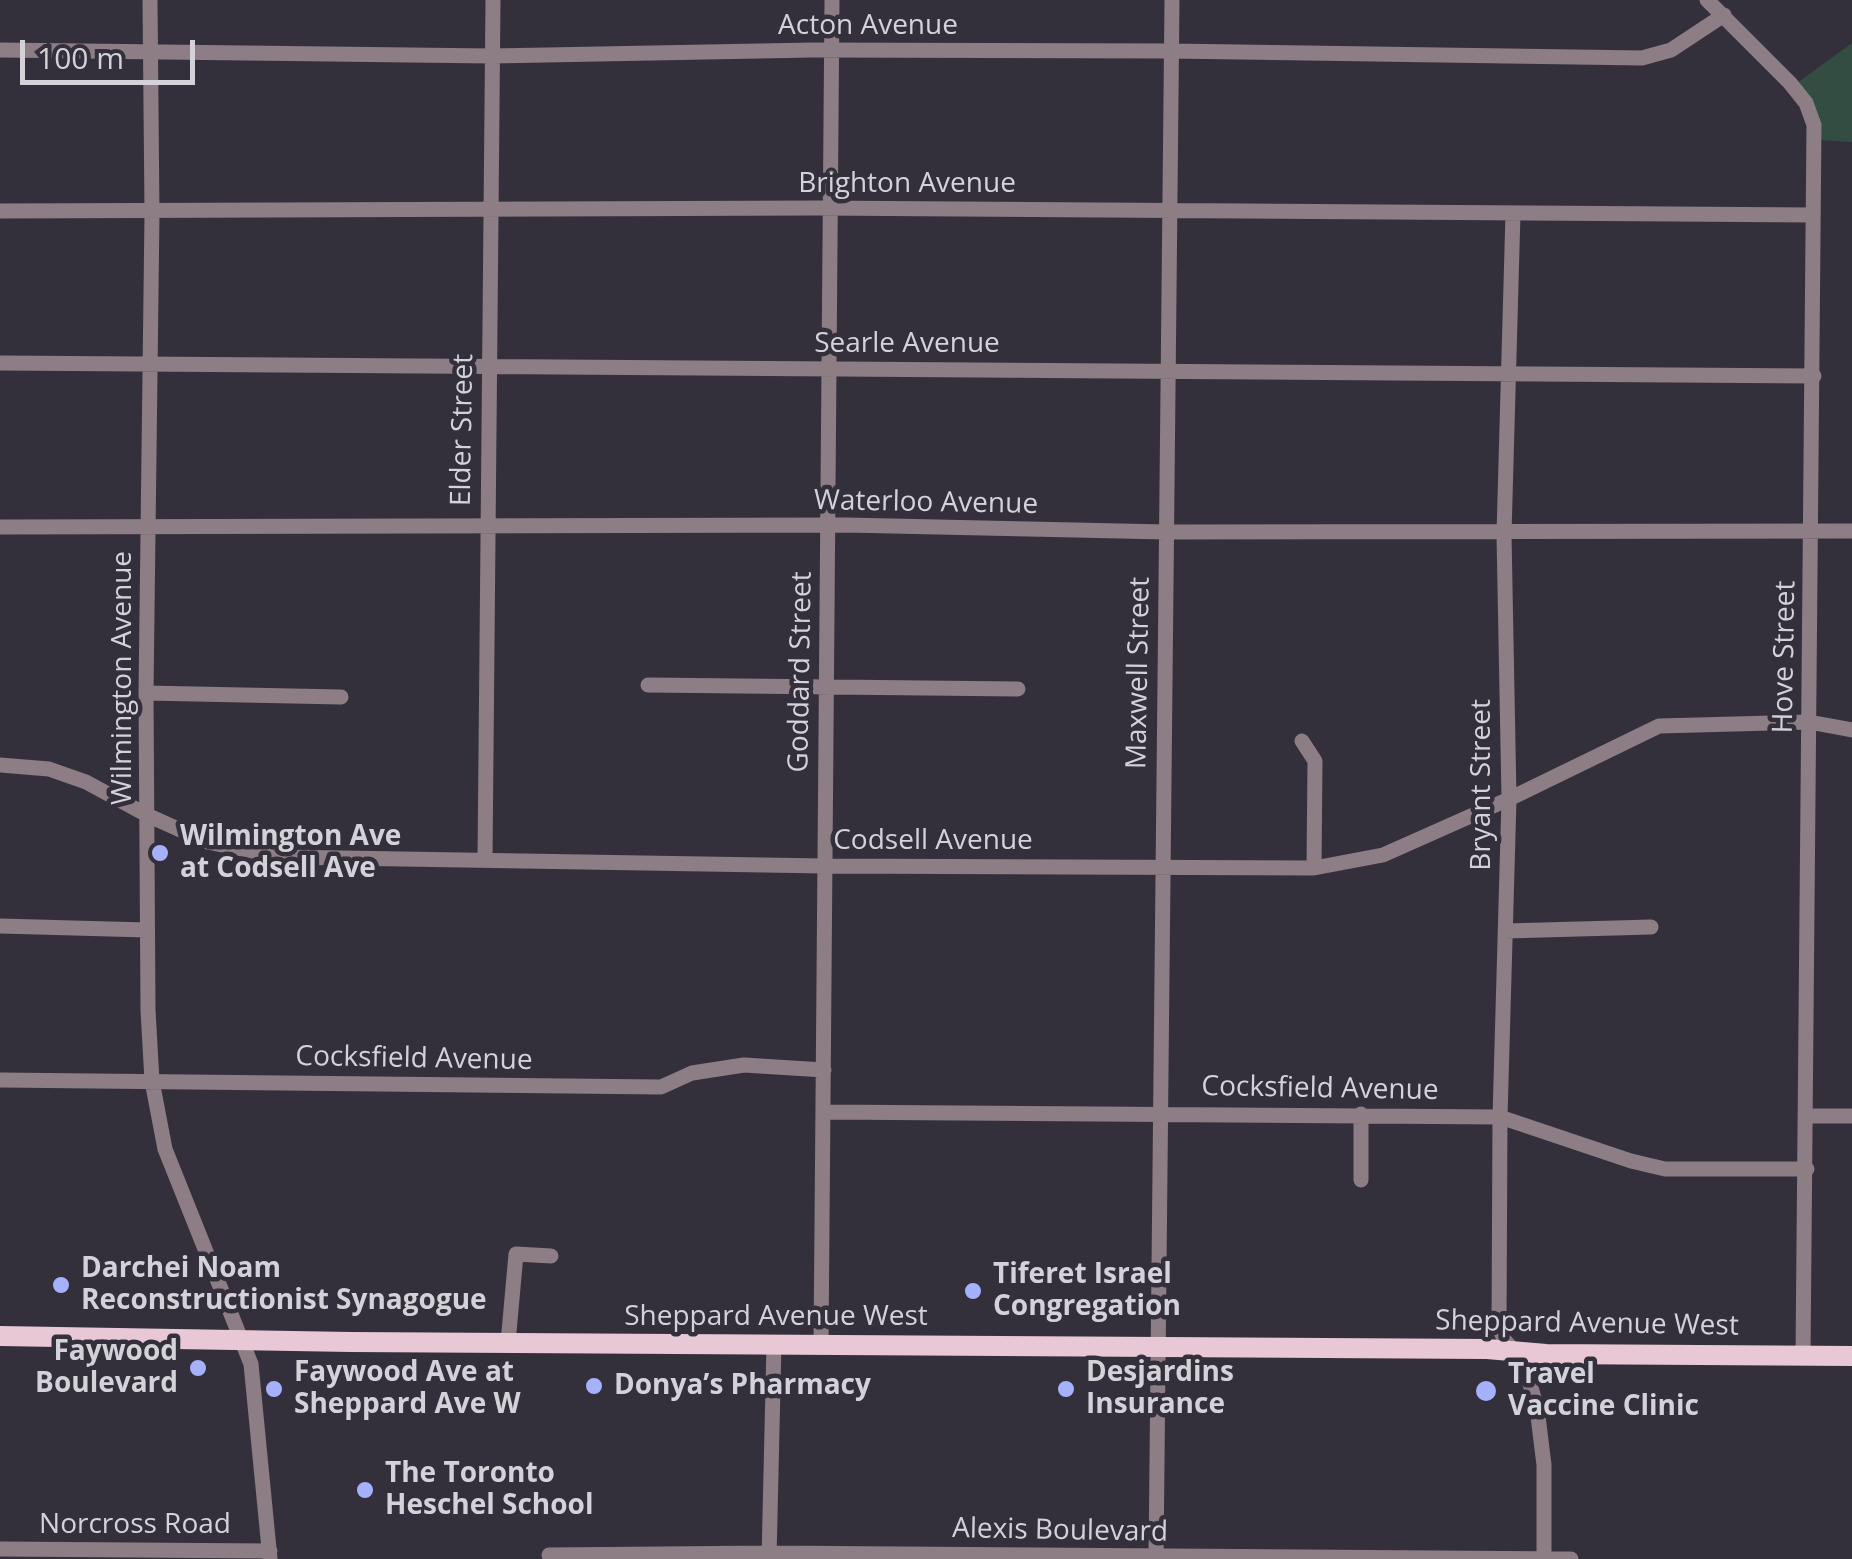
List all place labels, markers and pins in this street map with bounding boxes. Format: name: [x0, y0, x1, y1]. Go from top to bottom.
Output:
place label: Wilmington Ave at Codsell Ave: [180, 820, 401, 886]
marker: Wilmington Ave at Codsell Ave: [149, 842, 171, 864]
place label: Darchei Noam Reconstructionist Synagogue: [81, 1252, 487, 1318]
place label: Tiferet Israel Congregation: [993, 1258, 1181, 1324]
marker: Darchei Noam Reconstructionist Synagogue: [50, 1274, 72, 1296]
marker: Tiferet Israel Congregation: [962, 1280, 984, 1302]
place label: Faywood Boulevard: [35, 1335, 178, 1401]
place label: Faywood Ave at Sheppard Ave W: [294, 1356, 521, 1422]
place label: Desjardins Insurance: [1086, 1356, 1234, 1422]
marker: Faywood Boulevard: [187, 1357, 209, 1379]
place label: Travel Vaccine Clinic: [1508, 1358, 1699, 1424]
place label: Donya’s Pharmacy: [614, 1369, 871, 1403]
marker: Donya’s Pharmacy: [583, 1375, 605, 1397]
marker: Faywood Ave at Sheppard Ave W: [263, 1378, 285, 1400]
marker: Desjardins Insurance: [1055, 1378, 1077, 1400]
marker: Travel Vaccine Clinic: [1473, 1378, 1499, 1404]
place label: The Toronto Heschel School: [385, 1457, 593, 1523]
marker: The Toronto Heschel School: [354, 1479, 376, 1501]

